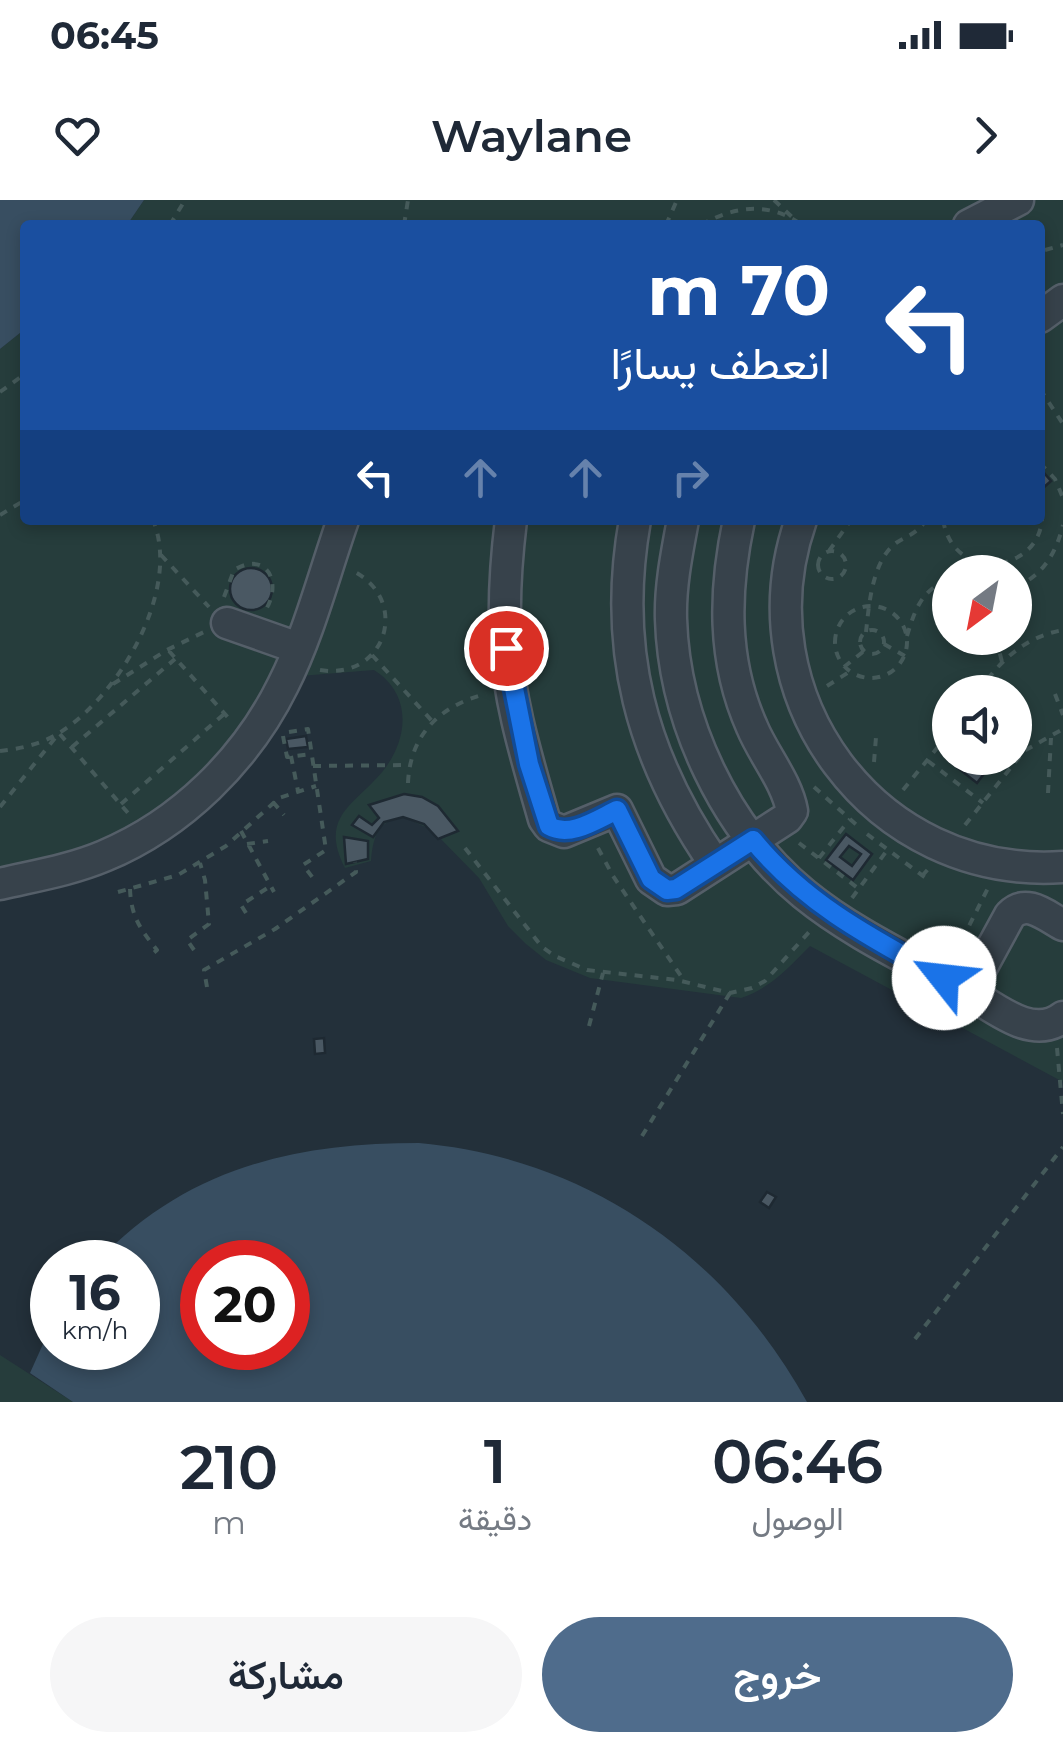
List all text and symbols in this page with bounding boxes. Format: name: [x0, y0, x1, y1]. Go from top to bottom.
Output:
text: 06:45: [50, 12, 159, 59]
icon: heart: [50, 108, 105, 163]
text: Waylane: [431, 108, 632, 163]
icon: forward: [958, 108, 1013, 163]
text: 70 m: [647, 247, 830, 333]
icon: left: [865, 260, 995, 390]
text: انعطف يسارًا: [610, 335, 830, 390]
icon: left: [348, 450, 403, 505]
icon: ahead: [453, 450, 508, 505]
icon: ahead: [558, 450, 613, 505]
icon: right: [663, 450, 718, 505]
north arrow: [932, 555, 1032, 655]
map controls: [932, 555, 1032, 775]
pin: [464, 606, 549, 691]
icon: arrive: [479, 621, 534, 676]
button: sound: [932, 675, 1032, 775]
position arrow: [892, 926, 996, 1030]
speed limit sign: 20: [180, 1240, 310, 1370]
text: 16: [69, 1262, 121, 1323]
text: km/h: [62, 1315, 128, 1345]
text: 1: [484, 1425, 507, 1498]
text: 06:46: [712, 1425, 883, 1498]
text: 210: [180, 1431, 278, 1504]
text: دقيقة: [458, 1499, 532, 1538]
text: الوصول: [751, 1499, 844, 1538]
text: m: [212, 1503, 246, 1542]
button: مشاركة: [50, 1617, 522, 1732]
button: خروج: [542, 1617, 1013, 1732]

